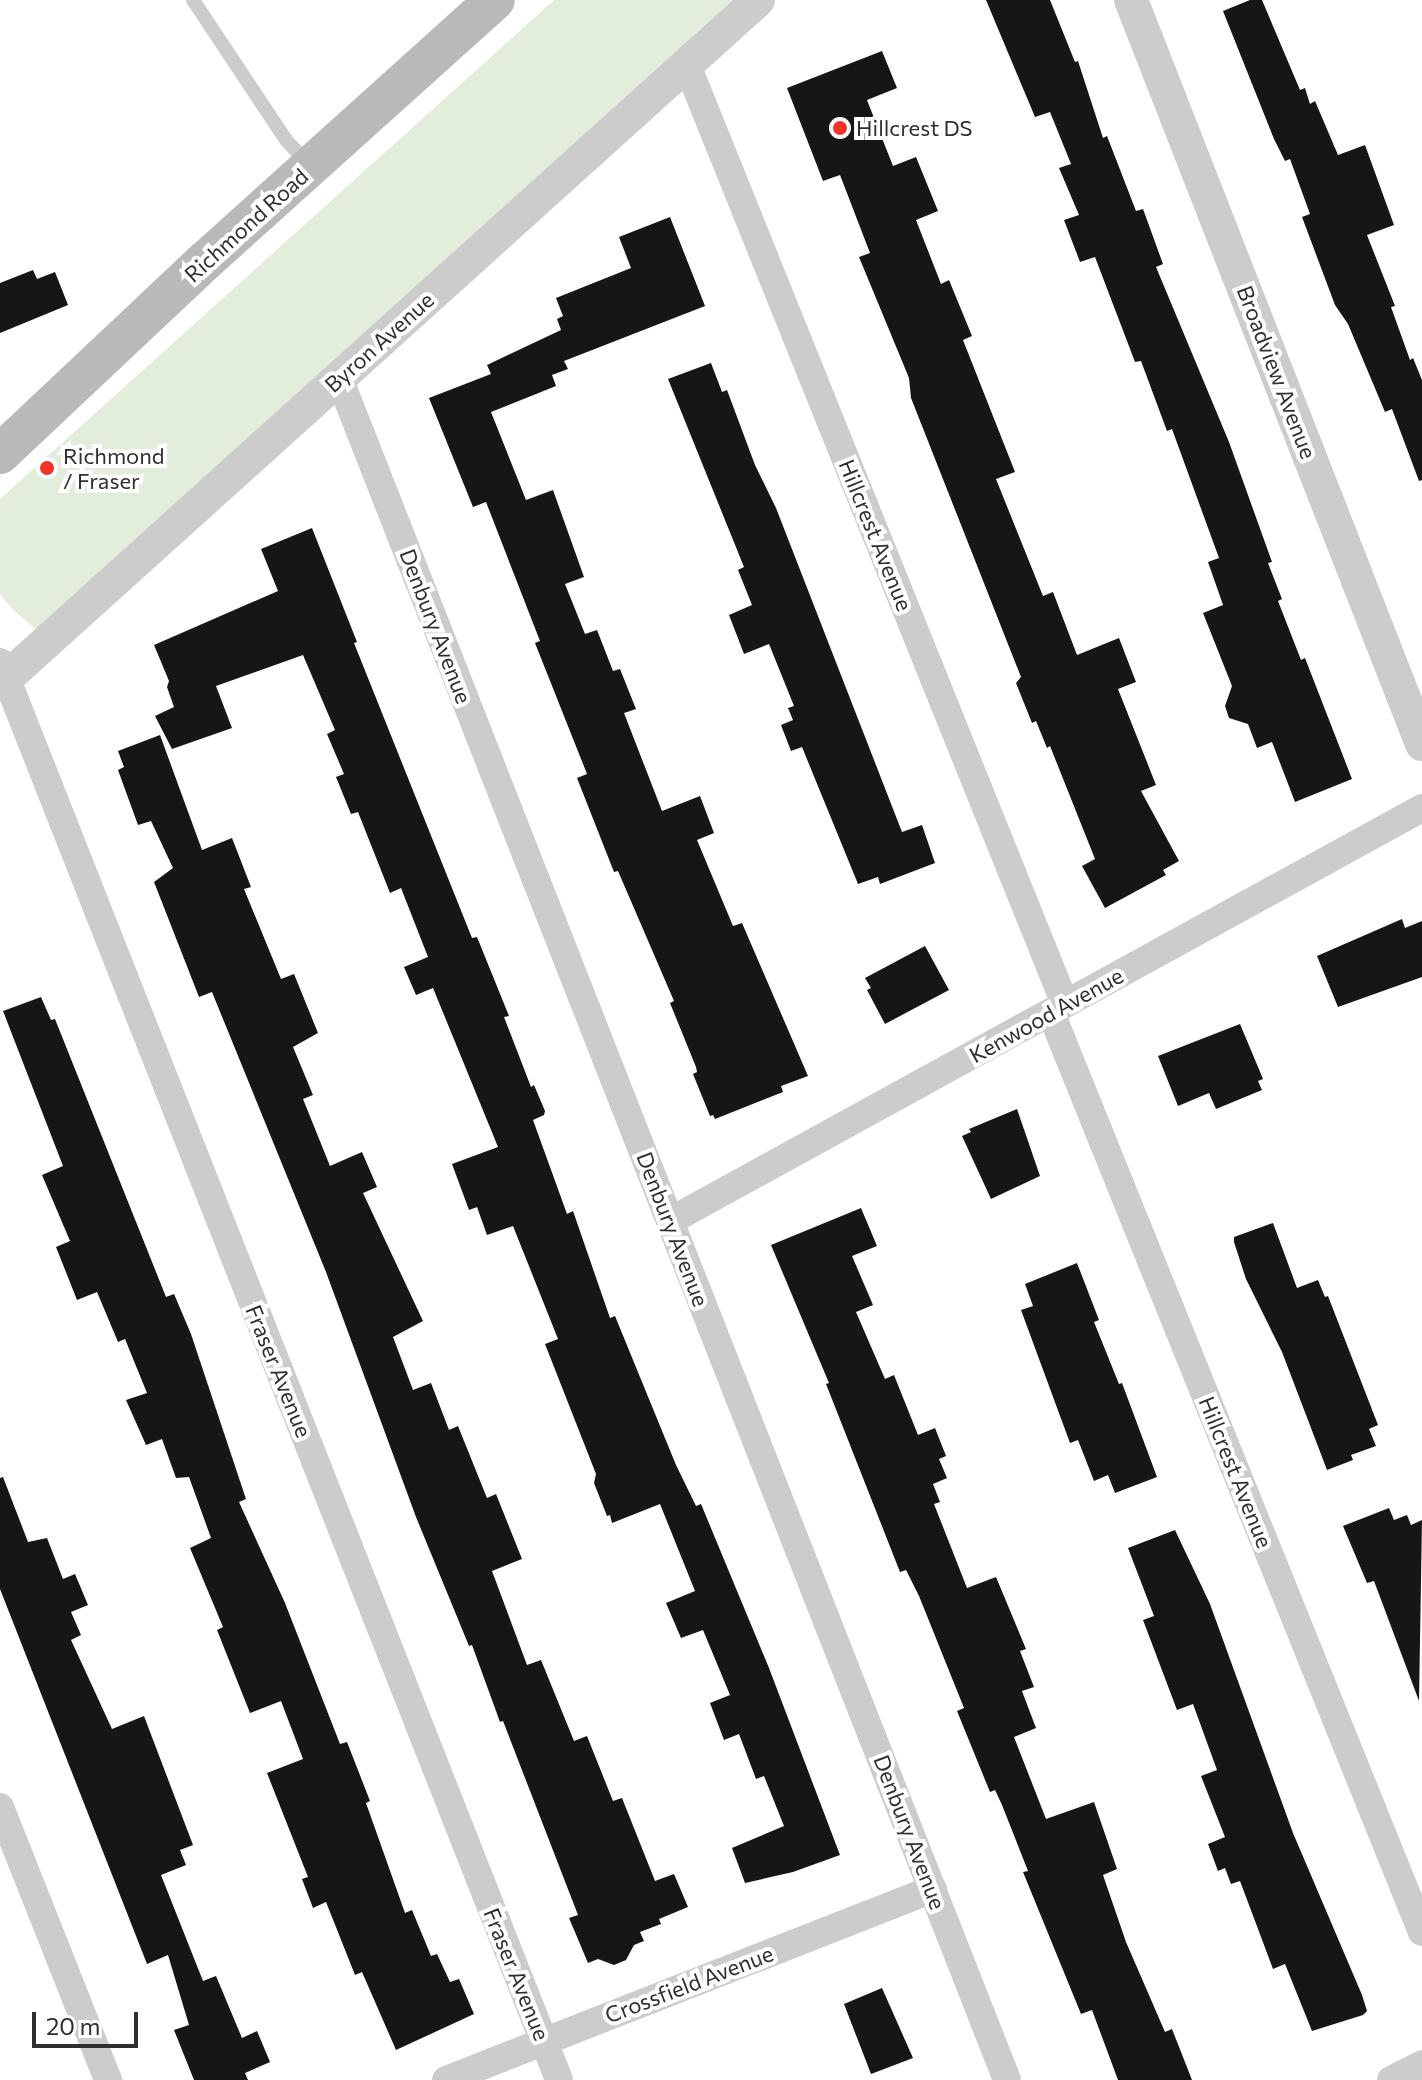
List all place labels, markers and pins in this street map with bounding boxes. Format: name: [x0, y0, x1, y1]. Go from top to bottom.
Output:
place label: Hillcrest DS: [856, 115, 973, 141]
marker: Hillcrest DS: [831, 119, 849, 137]
place label: Richmond / Fraser: [63, 442, 165, 494]
marker: Richmond / Fraser: [38, 459, 56, 477]

